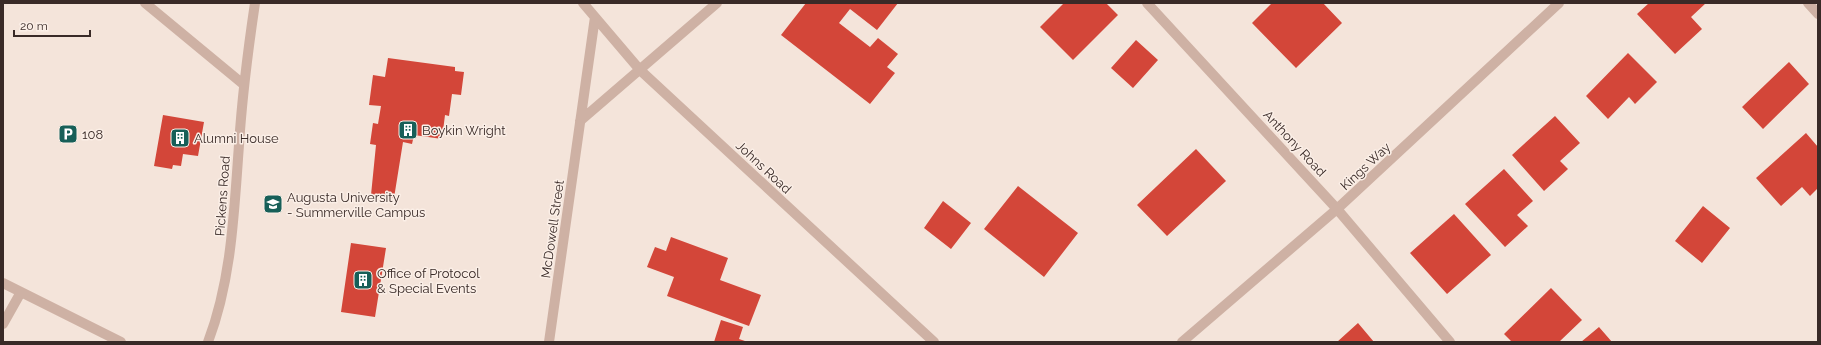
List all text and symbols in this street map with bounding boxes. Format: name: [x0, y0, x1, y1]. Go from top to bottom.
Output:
scale bar: [14, 12, 90, 38]
text: 20 m: [20, 19, 48, 33]
street label: Anthony Road: [1260, 107, 1329, 179]
building icon: Boykin Wright: [397, 119, 419, 141]
parking icon: 108: [57, 123, 79, 145]
place label: Boykin Wright: [422, 123, 506, 138]
place label: 108: [82, 127, 104, 142]
building icon: Alumni House: [169, 127, 191, 149]
place label: Alumni House: [194, 131, 279, 146]
street label: Johns Road: [733, 138, 794, 197]
street label: Kings Way: [1337, 139, 1393, 193]
street label: Pickens Road: [212, 155, 233, 237]
street label: McDowell Street: [538, 178, 567, 279]
place label: Augusta University - Summerville Campus: [287, 190, 425, 220]
school or university icon: Augusta University - Summerville Campus: [262, 193, 284, 215]
place label: Office of Protocol & Special Events: [377, 266, 480, 296]
building icon: Office of Protocol & Special Events: [352, 269, 374, 291]

